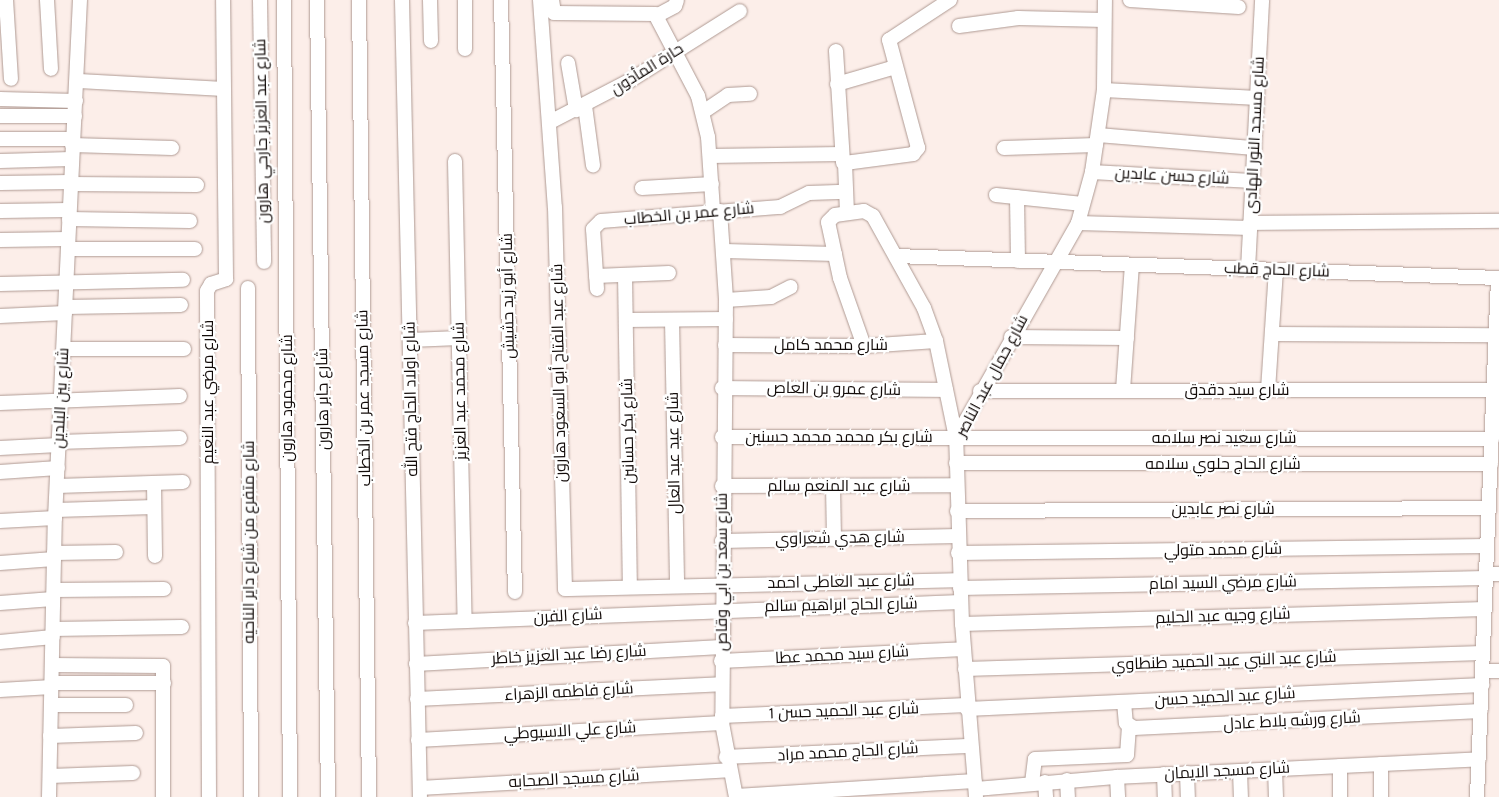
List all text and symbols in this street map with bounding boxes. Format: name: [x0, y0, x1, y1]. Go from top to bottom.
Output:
street label: شارع عبد العزيز جارحي هارون: [251, 38, 273, 224]
street label: حارة المأذون: [607, 39, 687, 99]
street label: شارع مسجد النور الهادى: [1241, 56, 1269, 214]
street label: شارع حسن عابدين: [1114, 163, 1230, 189]
street label: شارع عمر بن الخطاب: [623, 199, 755, 229]
street label: شارع أبو زيد حشيش: [497, 233, 519, 359]
street label: شارع الحاج قطب: [1224, 259, 1330, 281]
street label: شارع عبد الفتاح أبو السعود هارون: [547, 263, 571, 483]
street label: شارع مسجد عمر بن الخطاب: [353, 310, 375, 486]
street label: شارع جمال عبد الناصر: [952, 312, 1032, 440]
street label: شارع مرضي عبد النعيم: [198, 320, 218, 464]
street label: شارع اولاد الحاج فتح الله: [400, 321, 422, 477]
street label: شارع محمد عبد العزيز: [449, 322, 471, 460]
street label: شارع محمود هارون: [277, 334, 297, 462]
street label: شارع محمد كامل: [774, 335, 888, 355]
street label: شارع بين البلدين: [49, 347, 73, 449]
street label: شارع جابر هارون: [313, 348, 333, 450]
street label: شارع بكر حسانين: [617, 378, 639, 484]
street label: شارع عمرو بن العاص: [767, 378, 901, 400]
street label: شارع سيد دقدق: [1185, 380, 1289, 400]
street label: شارع عيد عبد العال: [663, 392, 685, 514]
street label: شارع بكر محمد محمد حسنين: [745, 427, 933, 447]
street label: شارع سعيد نصر سلامه: [1152, 428, 1296, 448]
street label: شارع متفرع من شارع داير الناحيه: [239, 440, 259, 644]
street label: شارع الحاج حلوي سلامه: [1145, 454, 1301, 474]
street label: شارع عبد المنعم سالم: [768, 476, 910, 496]
street label: شارع سعد بن ابي وقاص: [712, 493, 732, 651]
street label: شارع نصر عابدين: [1171, 499, 1275, 519]
street label: شارع هدي شعراوي: [775, 527, 905, 549]
street label: شارع محمد متولي: [1164, 539, 1282, 561]
street label: شارع عبد العاطى احمد: [767, 571, 915, 593]
street label: شارع مرضي السيد امام: [1149, 572, 1297, 594]
street label: شارع الحاج ابراهيم سالم: [764, 594, 918, 616]
street label: شارع وجيه عبد الحليم: [1155, 604, 1291, 628]
street label: شارع الفرن: [533, 605, 603, 627]
street label: شارع رضا عبد العزيز خاطر: [491, 641, 647, 669]
street label: شارع سيد محمد عطا: [774, 642, 910, 668]
street label: شارع عبد النبي عبد الحميد طنطاوي: [1111, 647, 1337, 675]
street label: شارع فاطمه الزهراء: [504, 679, 634, 705]
street label: شارع عبد الحميد حسن: [1154, 684, 1296, 710]
street label: شارع عبد الحميد حسن 1: [769, 699, 919, 723]
street label: شارع ورشه بلاط عادل: [1223, 708, 1361, 734]
street label: شارع علي الاسيوطي: [503, 718, 637, 744]
street label: شارع الحاج محمد مراد: [777, 739, 919, 765]
street label: شارع مسجد الايمان: [1164, 758, 1290, 784]
street label: شارع مسجد الصحابه: [508, 766, 640, 792]

